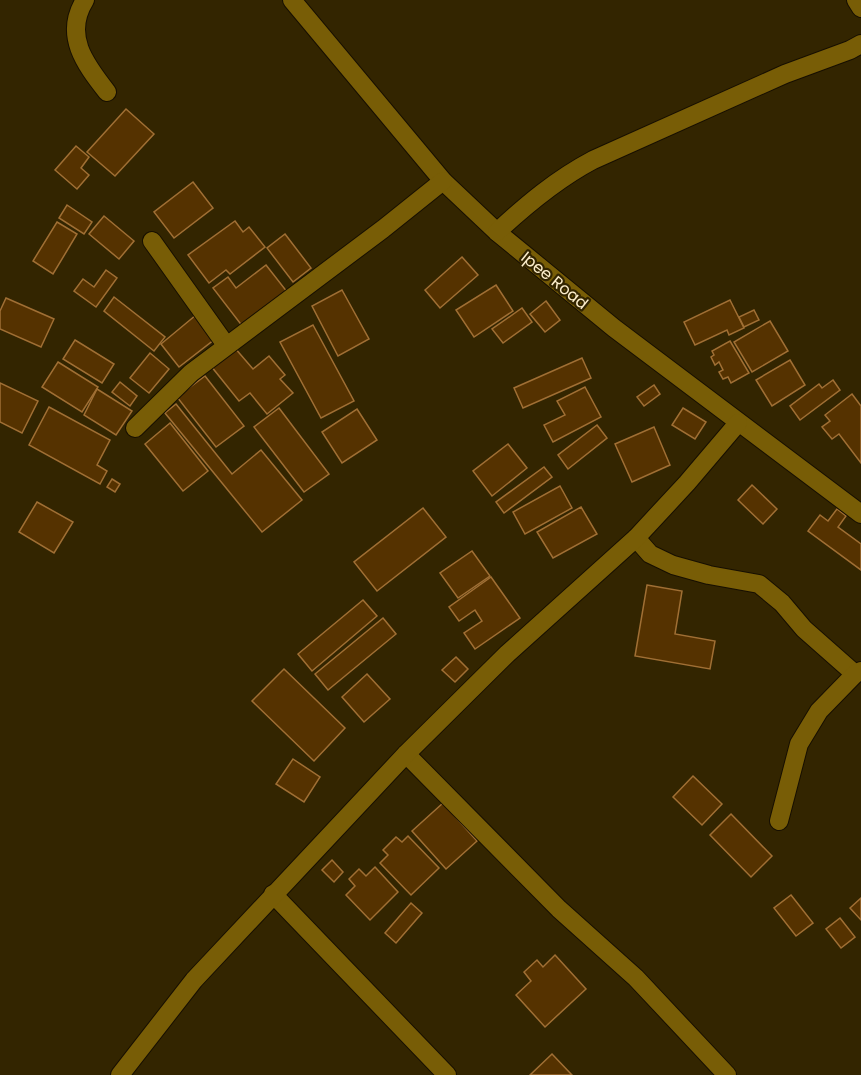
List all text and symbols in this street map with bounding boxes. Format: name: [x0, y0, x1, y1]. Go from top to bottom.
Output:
street label: Ipee Road: [516, 246, 593, 315]

